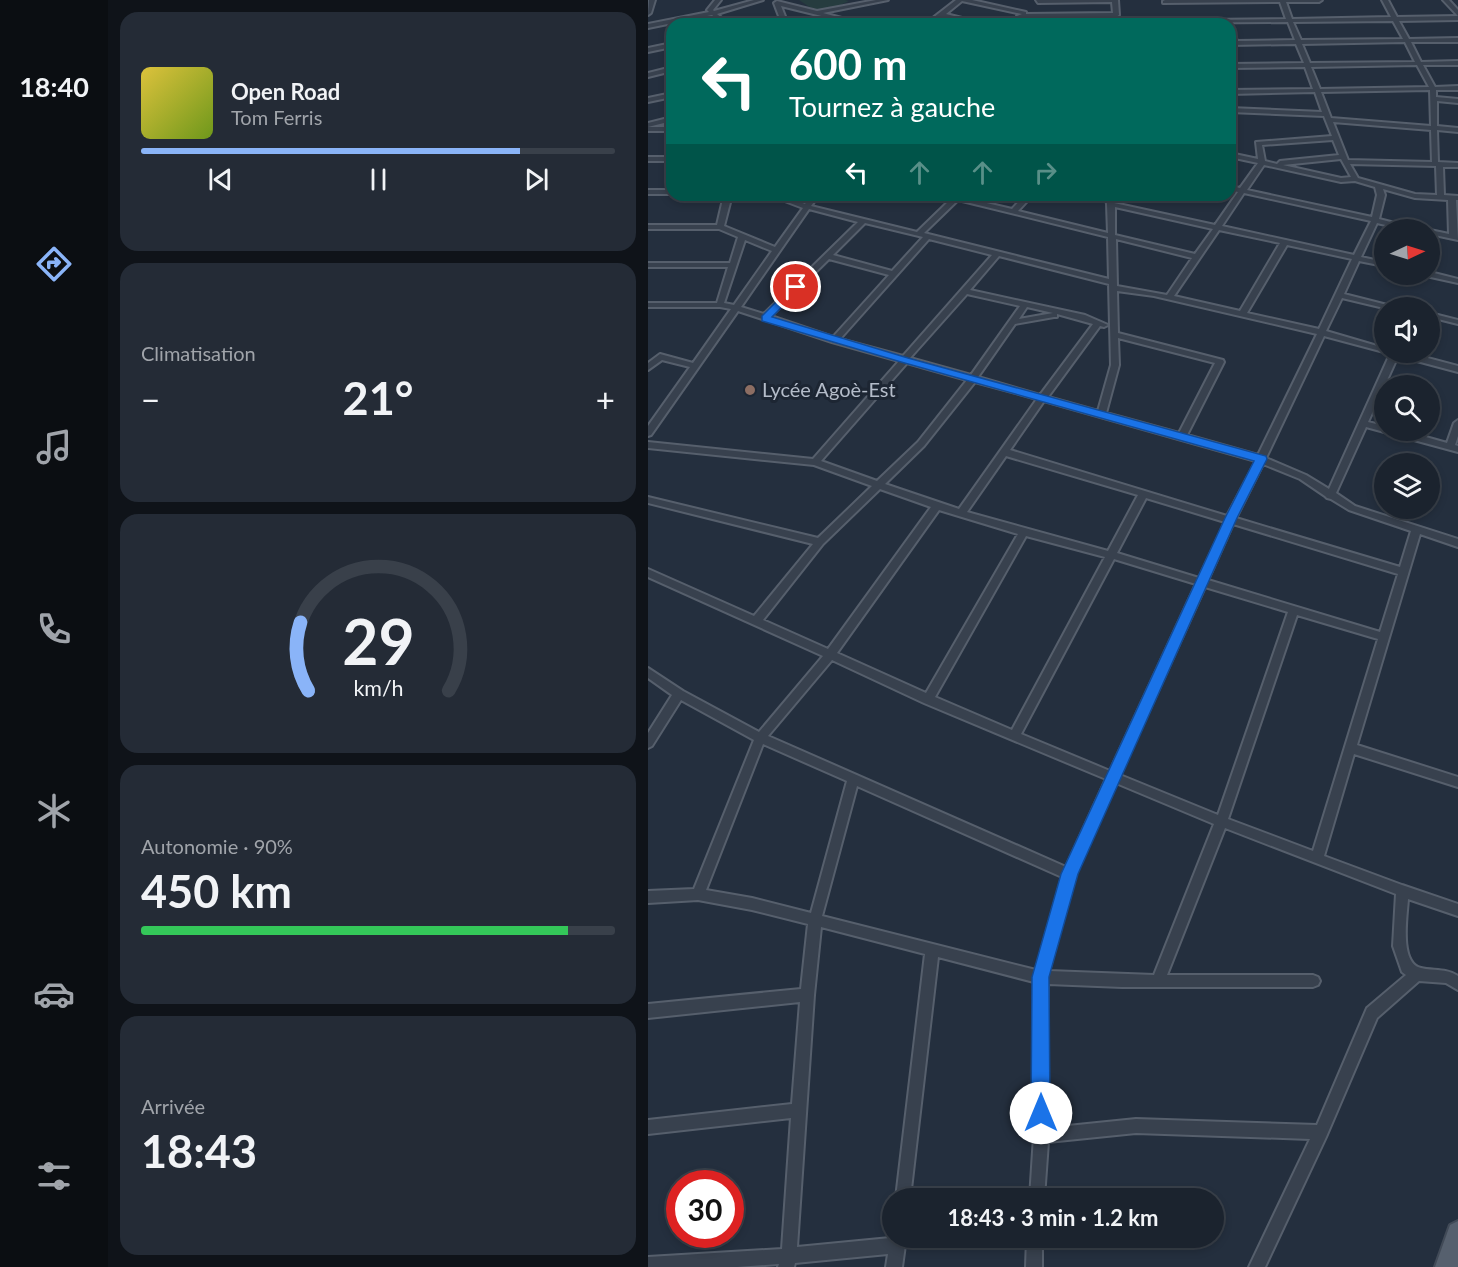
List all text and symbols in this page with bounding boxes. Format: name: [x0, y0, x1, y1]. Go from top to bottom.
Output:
text: 600 m: [789, 39, 907, 89]
icon: left: [690, 42, 768, 120]
text: 18:40: [19, 70, 89, 103]
text: Open Road: [231, 78, 340, 105]
text: Tournez à gauche: [789, 90, 995, 123]
text: Tom Ferris: [231, 105, 322, 129]
icon: left: [840, 156, 873, 189]
icon: ahead: [903, 156, 936, 189]
icon: ahead: [966, 156, 999, 189]
icon: right: [1029, 156, 1062, 189]
icon: previous: [204, 163, 237, 196]
icon: pause: [362, 163, 395, 196]
icon: next: [520, 163, 553, 196]
north arrow: [1374, 219, 1440, 285]
map controls: [1374, 219, 1440, 519]
icon: directions: [33, 243, 75, 285]
pin: [770, 261, 821, 312]
icon: arrive: [779, 270, 812, 303]
button: sound: [1374, 297, 1440, 363]
text: Climatisation: [141, 341, 256, 365]
text: 21°: [343, 371, 413, 425]
button: search: [1374, 375, 1440, 441]
place label: Lycée Agoè-Est: [762, 377, 896, 401]
text: −: [141, 379, 160, 419]
text: +: [596, 379, 615, 419]
marker: Lycée Agoè-Est: [743, 383, 757, 397]
icon: music: [33, 426, 75, 468]
button: layers: [1374, 453, 1440, 519]
text: 29: [342, 603, 414, 678]
icon: phone: [33, 608, 75, 650]
text: km/h: [353, 675, 403, 701]
icon: climate: [33, 790, 75, 832]
text: Autonomie · 90%: [141, 834, 293, 858]
text: 450 km: [141, 864, 292, 918]
icon: car: [33, 973, 75, 1015]
position arrow: [1009, 1081, 1073, 1145]
text: Arrivée: [141, 1094, 205, 1118]
text: 18:43: [141, 1124, 257, 1178]
icon: filters: [33, 1155, 75, 1197]
speed limit sign: 30: [666, 1170, 744, 1248]
text: 18:43 · 3 min · 1.2 km: [948, 1204, 1158, 1231]

